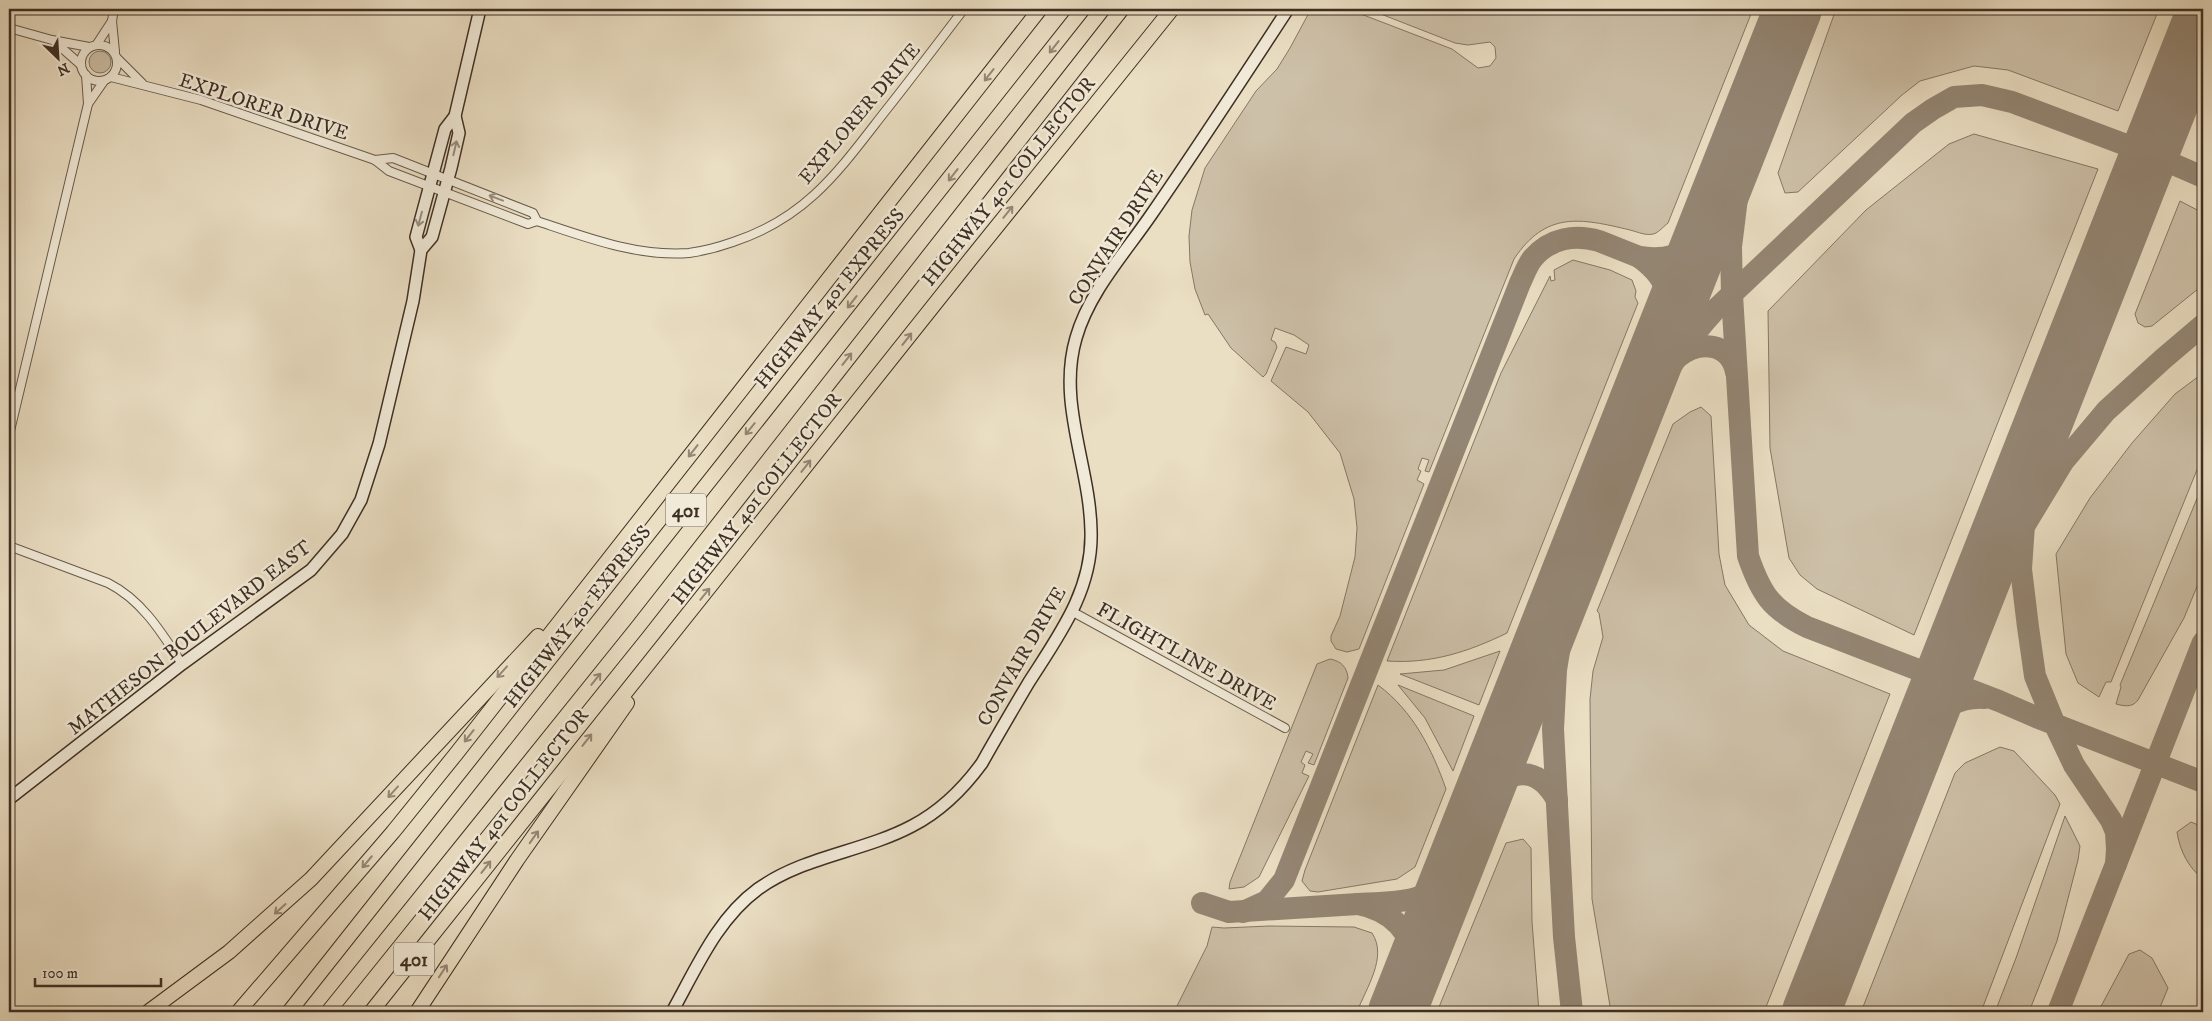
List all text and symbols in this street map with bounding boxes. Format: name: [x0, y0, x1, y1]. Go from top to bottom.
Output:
north arrow: [32, 32, 82, 82]
street label: EXPLORER DRIVE: [794, 38, 927, 190]
one-way arrow: [1048, 40, 1059, 53]
text: N: [54, 58, 72, 80]
street label: EXPLORER DRIVE: [176, 68, 351, 147]
one-way arrow: [984, 68, 995, 81]
street label: HIGHWAY 401 COLLECTOR: [917, 72, 1101, 292]
one-way arrow: [451, 140, 460, 156]
street label: CONVAIR DRIVE: [1063, 165, 1170, 311]
one-way arrow: [948, 168, 958, 182]
one-way arrow: [489, 193, 504, 203]
street label: HIGHWAY 401 EXPRESS: [750, 204, 911, 394]
one-way arrow: [1003, 205, 1014, 218]
one-way arrow: [415, 211, 424, 227]
one-way arrow: [847, 296, 858, 309]
one-way arrow: [902, 333, 913, 346]
one-way arrow: [842, 353, 853, 366]
street label: HIGHWAY 401 COLLECTOR: [666, 387, 846, 609]
one-way arrow: [745, 422, 756, 435]
one-way arrow: [688, 444, 699, 457]
one-way arrow: [801, 460, 812, 473]
road number: 401: [666, 494, 706, 526]
street label: HIGHWAY 401 EXPRESS: [499, 521, 657, 713]
street label: MATHESON BOULEVARD EAST: [63, 535, 317, 741]
street label: CONVAIR DRIVE: [972, 582, 1072, 731]
one-way arrow: [700, 587, 711, 600]
street label: FLIGHTLINE DRIVE: [1092, 598, 1280, 717]
one-way arrow: [496, 665, 508, 678]
one-way arrow: [590, 673, 601, 686]
street label: HIGHWAY 401 COLLECTOR: [414, 704, 595, 926]
one-way arrow: [464, 729, 475, 742]
one-way arrow: [582, 733, 593, 746]
one-way arrow: [387, 785, 399, 798]
one-way arrow: [529, 830, 539, 844]
one-way arrow: [362, 856, 373, 869]
one-way arrow: [481, 861, 492, 874]
one-way arrow: [273, 903, 286, 914]
road number: 401: [394, 942, 434, 976]
scale bar: [35, 956, 161, 988]
text: 100 m: [42, 964, 78, 983]
one-way arrow: [439, 965, 449, 979]

